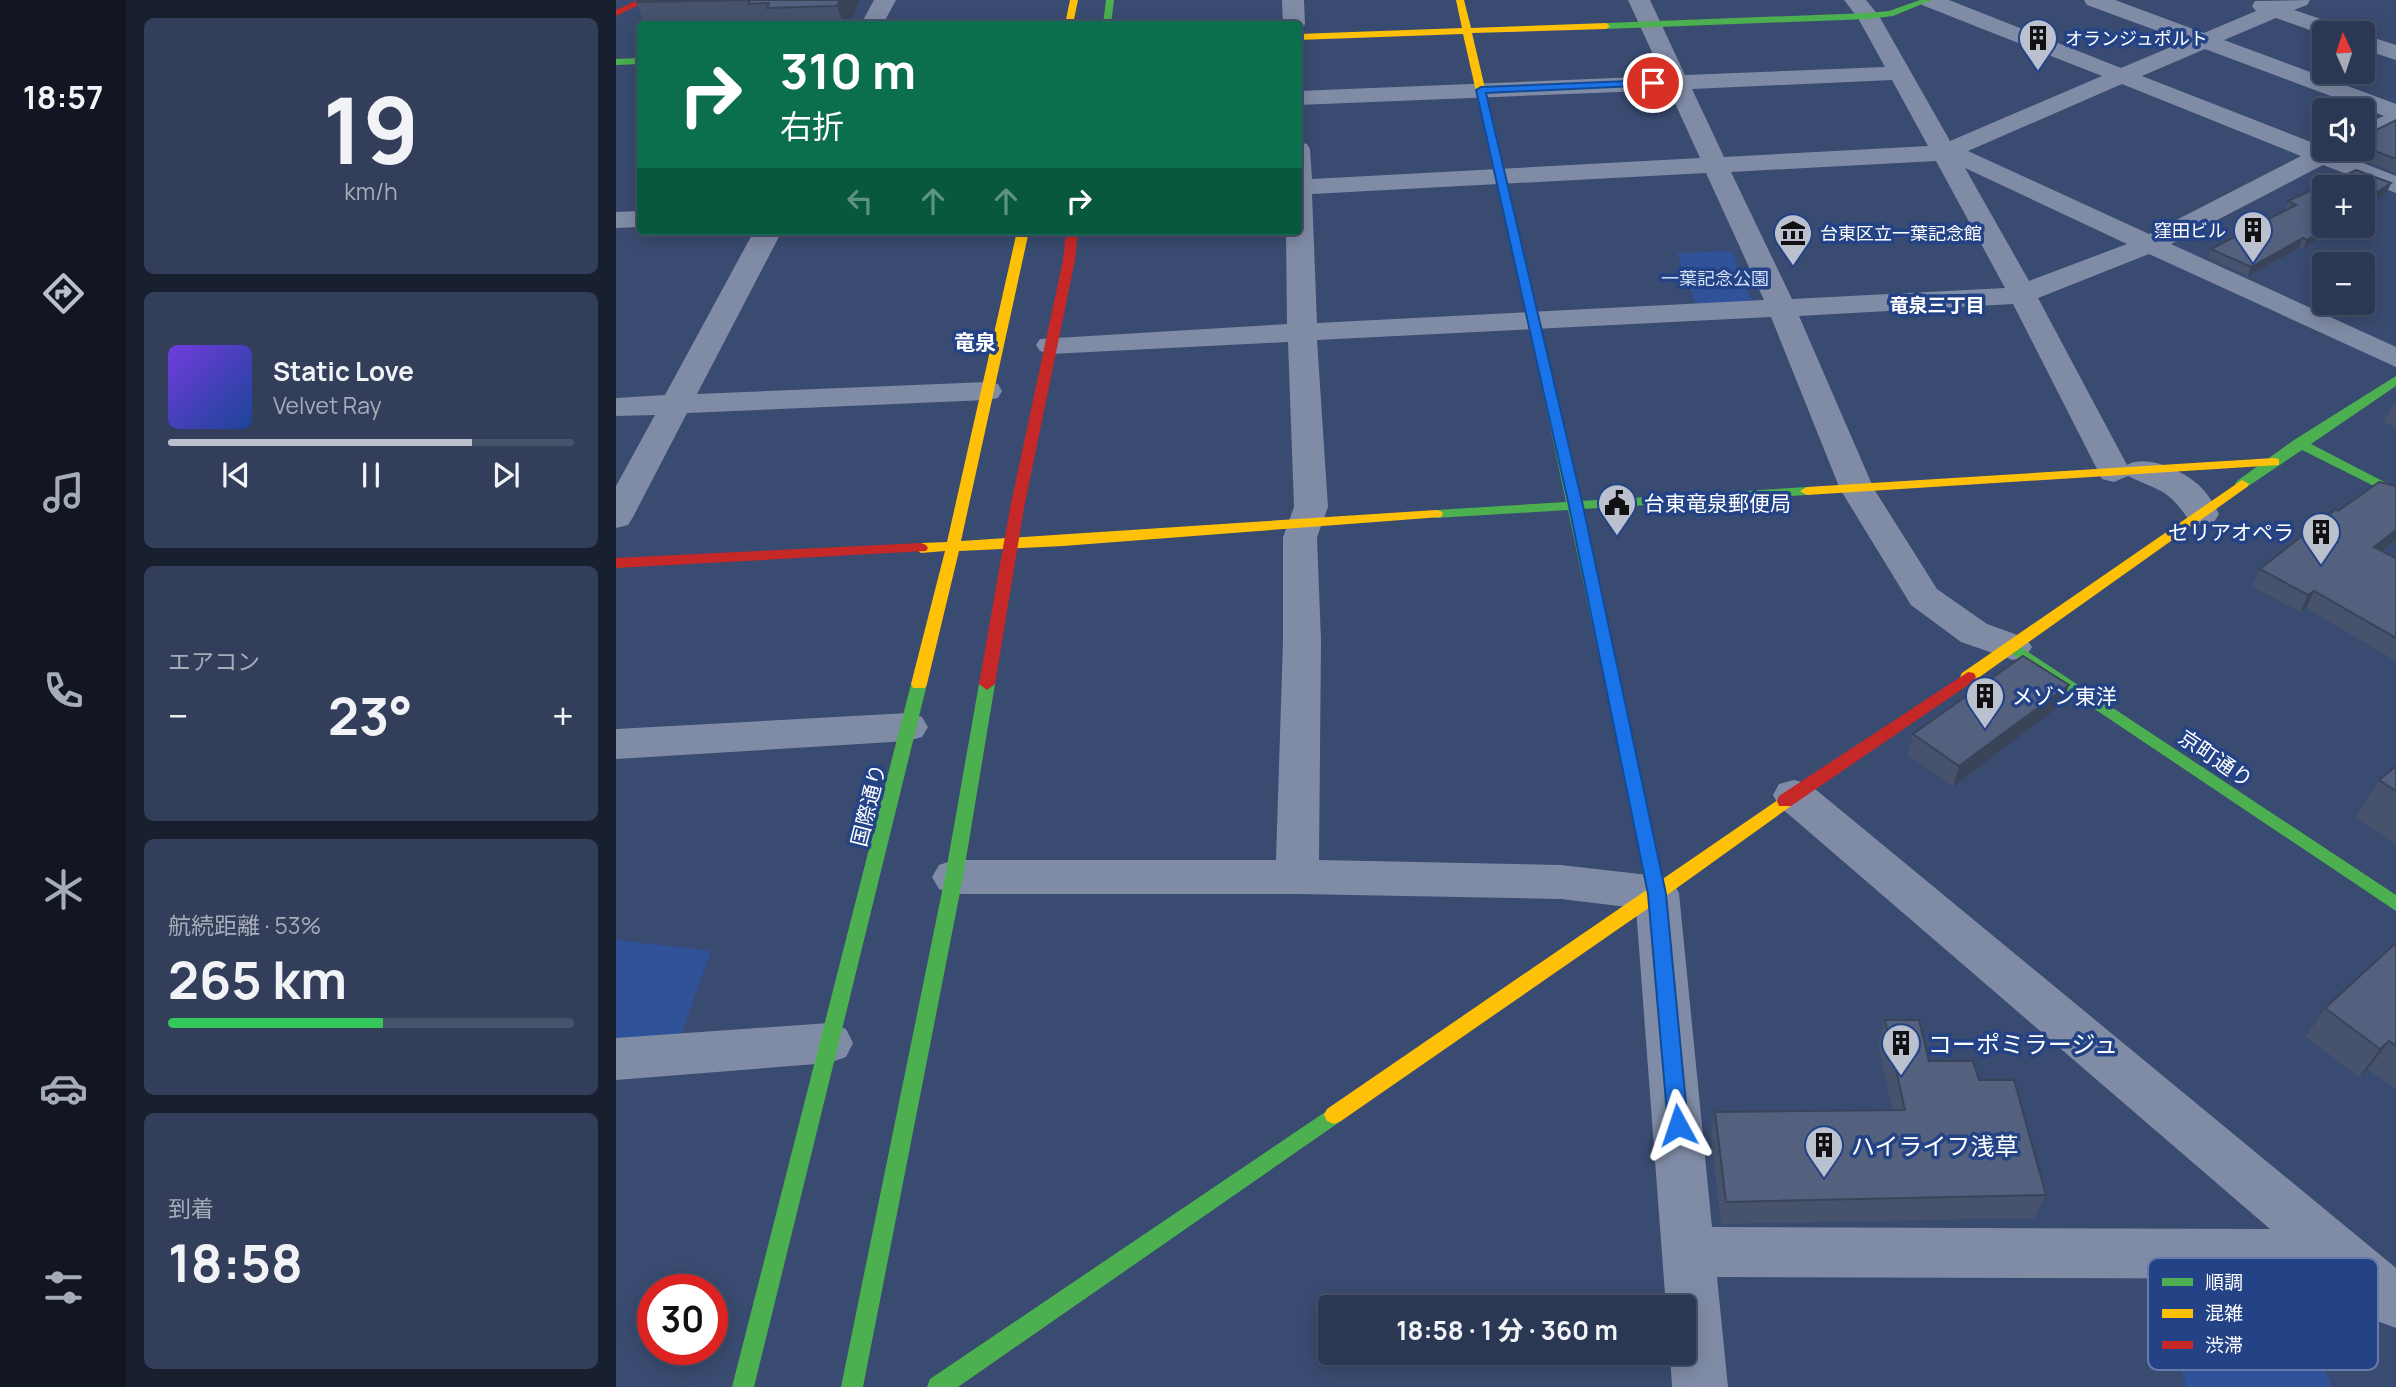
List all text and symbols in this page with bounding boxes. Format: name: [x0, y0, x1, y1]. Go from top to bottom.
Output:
building icon: オランジュポルト: [2017, 17, 2059, 72]
north arrow: [2312, 21, 2375, 84]
map controls: [2312, 21, 2375, 315]
place label: オランジュポルト: [2065, 26, 2208, 50]
text: 310 m: [780, 37, 916, 104]
icon: right: [665, 49, 756, 140]
pin: [1623, 53, 1683, 113]
icon: arrive: [1634, 64, 1672, 102]
text: 19: [323, 67, 419, 191]
text: 18:57: [23, 75, 103, 119]
button: sound: [2312, 98, 2375, 161]
text: 右折: [780, 104, 844, 148]
text: km/h: [344, 175, 398, 207]
button: +: [2312, 175, 2375, 238]
icon: left: [841, 182, 879, 220]
icon: ahead: [914, 182, 952, 220]
icon: ahead: [987, 182, 1025, 220]
icon: right: [1060, 182, 1098, 220]
building icon: 窪田ビル: [2232, 209, 2274, 264]
museum icon: 台東区立一葉記念館: [1772, 212, 1814, 267]
place label: 窪田ビル: [2154, 218, 2226, 242]
place label: 台東区立一葉記念館: [1820, 221, 1982, 245]
button: −: [2312, 252, 2375, 315]
park label: 一葉記念公園: [1661, 266, 1769, 290]
icon: directions: [39, 269, 88, 318]
district label: 竜泉三丁目: [1889, 292, 1985, 318]
district label: 竜泉: [954, 328, 996, 356]
text: Static Love: [273, 353, 414, 389]
text: Velvet Ray: [273, 389, 382, 421]
icon: previous: [217, 456, 255, 494]
icon: pause: [352, 456, 390, 494]
icon: next: [487, 456, 525, 494]
icon: music: [39, 468, 88, 517]
public building icon: 台東竜泉郵便局: [1596, 482, 1638, 537]
place label: 台東竜泉郵便局: [1644, 489, 1791, 517]
building icon: セリアオペラ: [2300, 511, 2342, 566]
place label: セリアオペラ: [2168, 518, 2294, 546]
text: エアコン: [168, 645, 260, 677]
icon: phone: [39, 666, 88, 715]
building icon: メゾン東洋: [1964, 675, 2006, 730]
text: 23°: [328, 680, 413, 751]
place label: メゾン東洋: [2012, 682, 2117, 710]
text: −: [168, 689, 189, 741]
text: +: [552, 689, 574, 741]
street label: 京町通り: [2173, 723, 2259, 793]
street label: 国際通り: [844, 761, 892, 849]
icon: climate: [39, 865, 88, 914]
text: 航続距離 · 53%: [168, 909, 321, 941]
text: 265 km: [168, 944, 347, 1015]
building icon: コーポミラージュ: [1880, 1022, 1922, 1077]
place label: コーポミラージュ: [1928, 1027, 2118, 1060]
icon: car: [39, 1064, 88, 1113]
position arrow: [1641, 1088, 1715, 1162]
building icon: ハイライフ浅草: [1803, 1124, 1845, 1179]
place label: ハイライフ浅草: [1851, 1129, 2019, 1162]
text: 到着: [168, 1192, 214, 1224]
text: 18:58: [168, 1227, 303, 1298]
legend: [2148, 1258, 2378, 1370]
icon: filters: [39, 1263, 88, 1312]
text: 順調: [2205, 1269, 2243, 1295]
speed limit sign: 30: [637, 1274, 728, 1365]
text: 混雑: [2205, 1300, 2243, 1326]
text: 18:58 · 1 分 · 360 m: [1396, 1312, 1618, 1348]
text: 渋滞: [2205, 1332, 2243, 1358]

